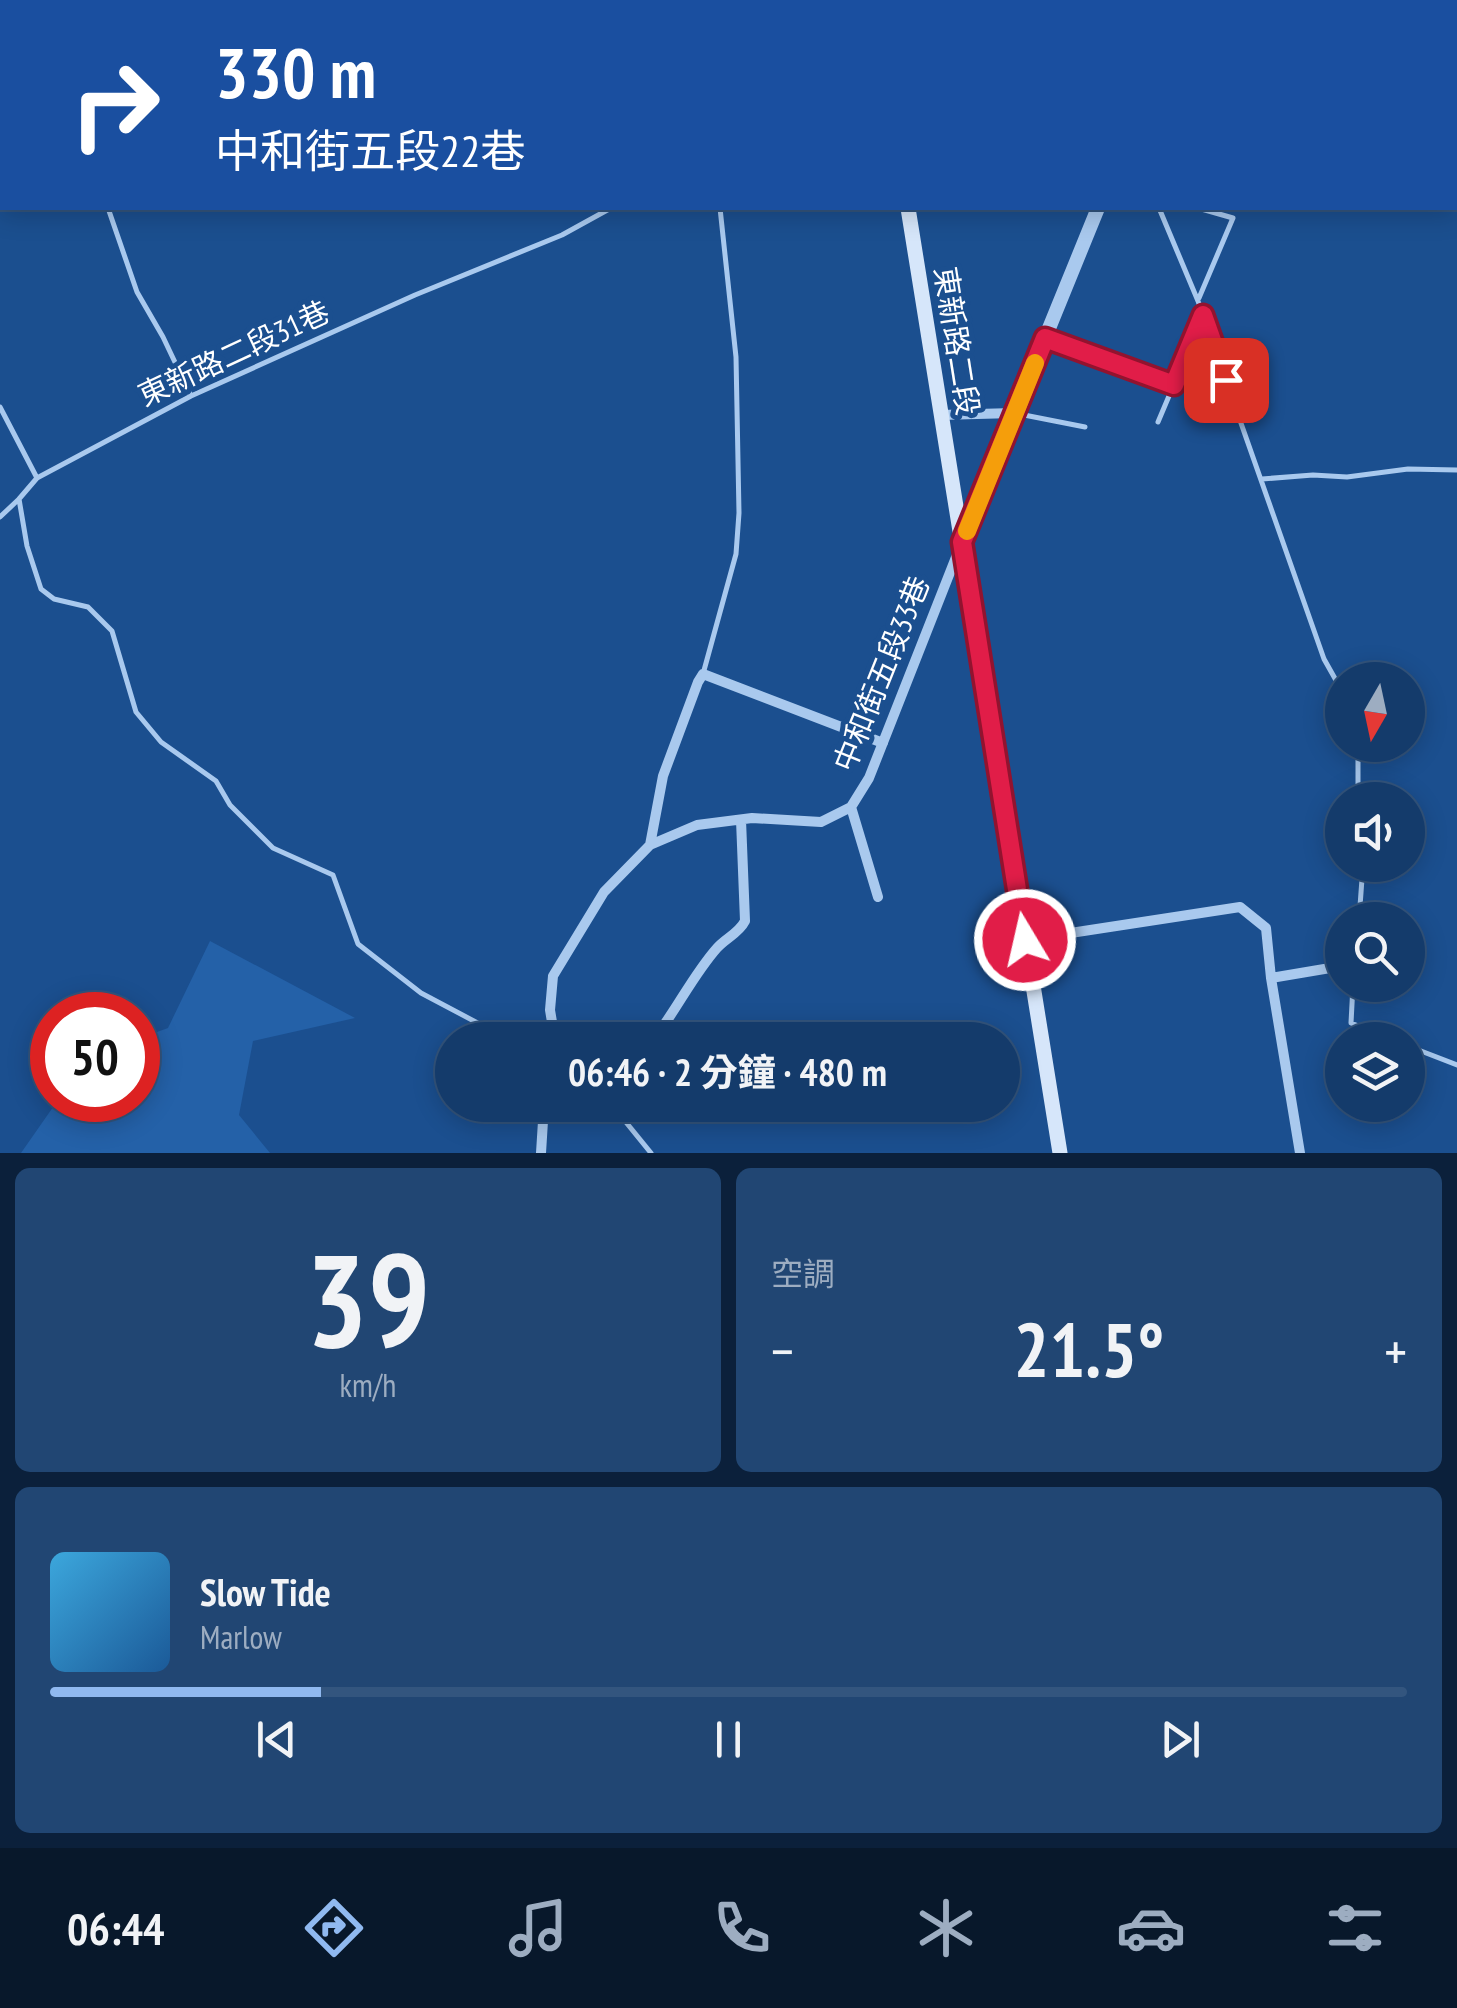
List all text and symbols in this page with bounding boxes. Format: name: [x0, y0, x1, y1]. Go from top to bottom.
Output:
text: 330 m: [215, 27, 376, 117]
icon: right: [50, 40, 180, 170]
text: 中和街五段22巷: [215, 121, 526, 179]
street label: 東新路二段: [926, 264, 988, 418]
street label: 東新路二段31巷: [131, 291, 335, 414]
pin: [1184, 338, 1269, 423]
icon: arrive: [1199, 353, 1254, 408]
street label: 中和街五段33巷: [824, 570, 937, 777]
north arrow: [1325, 662, 1425, 762]
map controls: [1325, 662, 1425, 1122]
button: sound: [1325, 782, 1425, 882]
position arrow: [973, 888, 1077, 992]
button: search: [1325, 902, 1425, 1002]
speed limit sign: 50: [30, 992, 160, 1122]
button: layers: [1325, 1022, 1425, 1122]
text: 06:46 · 2 分鐘 · 480 m: [568, 1047, 887, 1096]
text: 39: [306, 1215, 430, 1383]
text: 空調: [771, 1252, 835, 1294]
text: 21.5°: [1014, 1301, 1164, 1398]
text: −: [771, 1315, 794, 1386]
text: +: [1384, 1315, 1407, 1386]
text: km/h: [340, 1364, 396, 1406]
text: Slow Tide: [200, 1567, 331, 1616]
text: Marlow: [200, 1616, 282, 1658]
icon: previous: [249, 1712, 304, 1767]
icon: pause: [701, 1712, 756, 1767]
icon: next: [1153, 1712, 1208, 1767]
icon: directions: [299, 1893, 369, 1963]
icon: music: [503, 1893, 573, 1963]
icon: phone: [707, 1893, 777, 1963]
icon: climate: [911, 1893, 981, 1963]
icon: car: [1116, 1893, 1186, 1963]
icon: filters: [1320, 1893, 1390, 1963]
text: 06:44: [67, 1899, 164, 1957]

